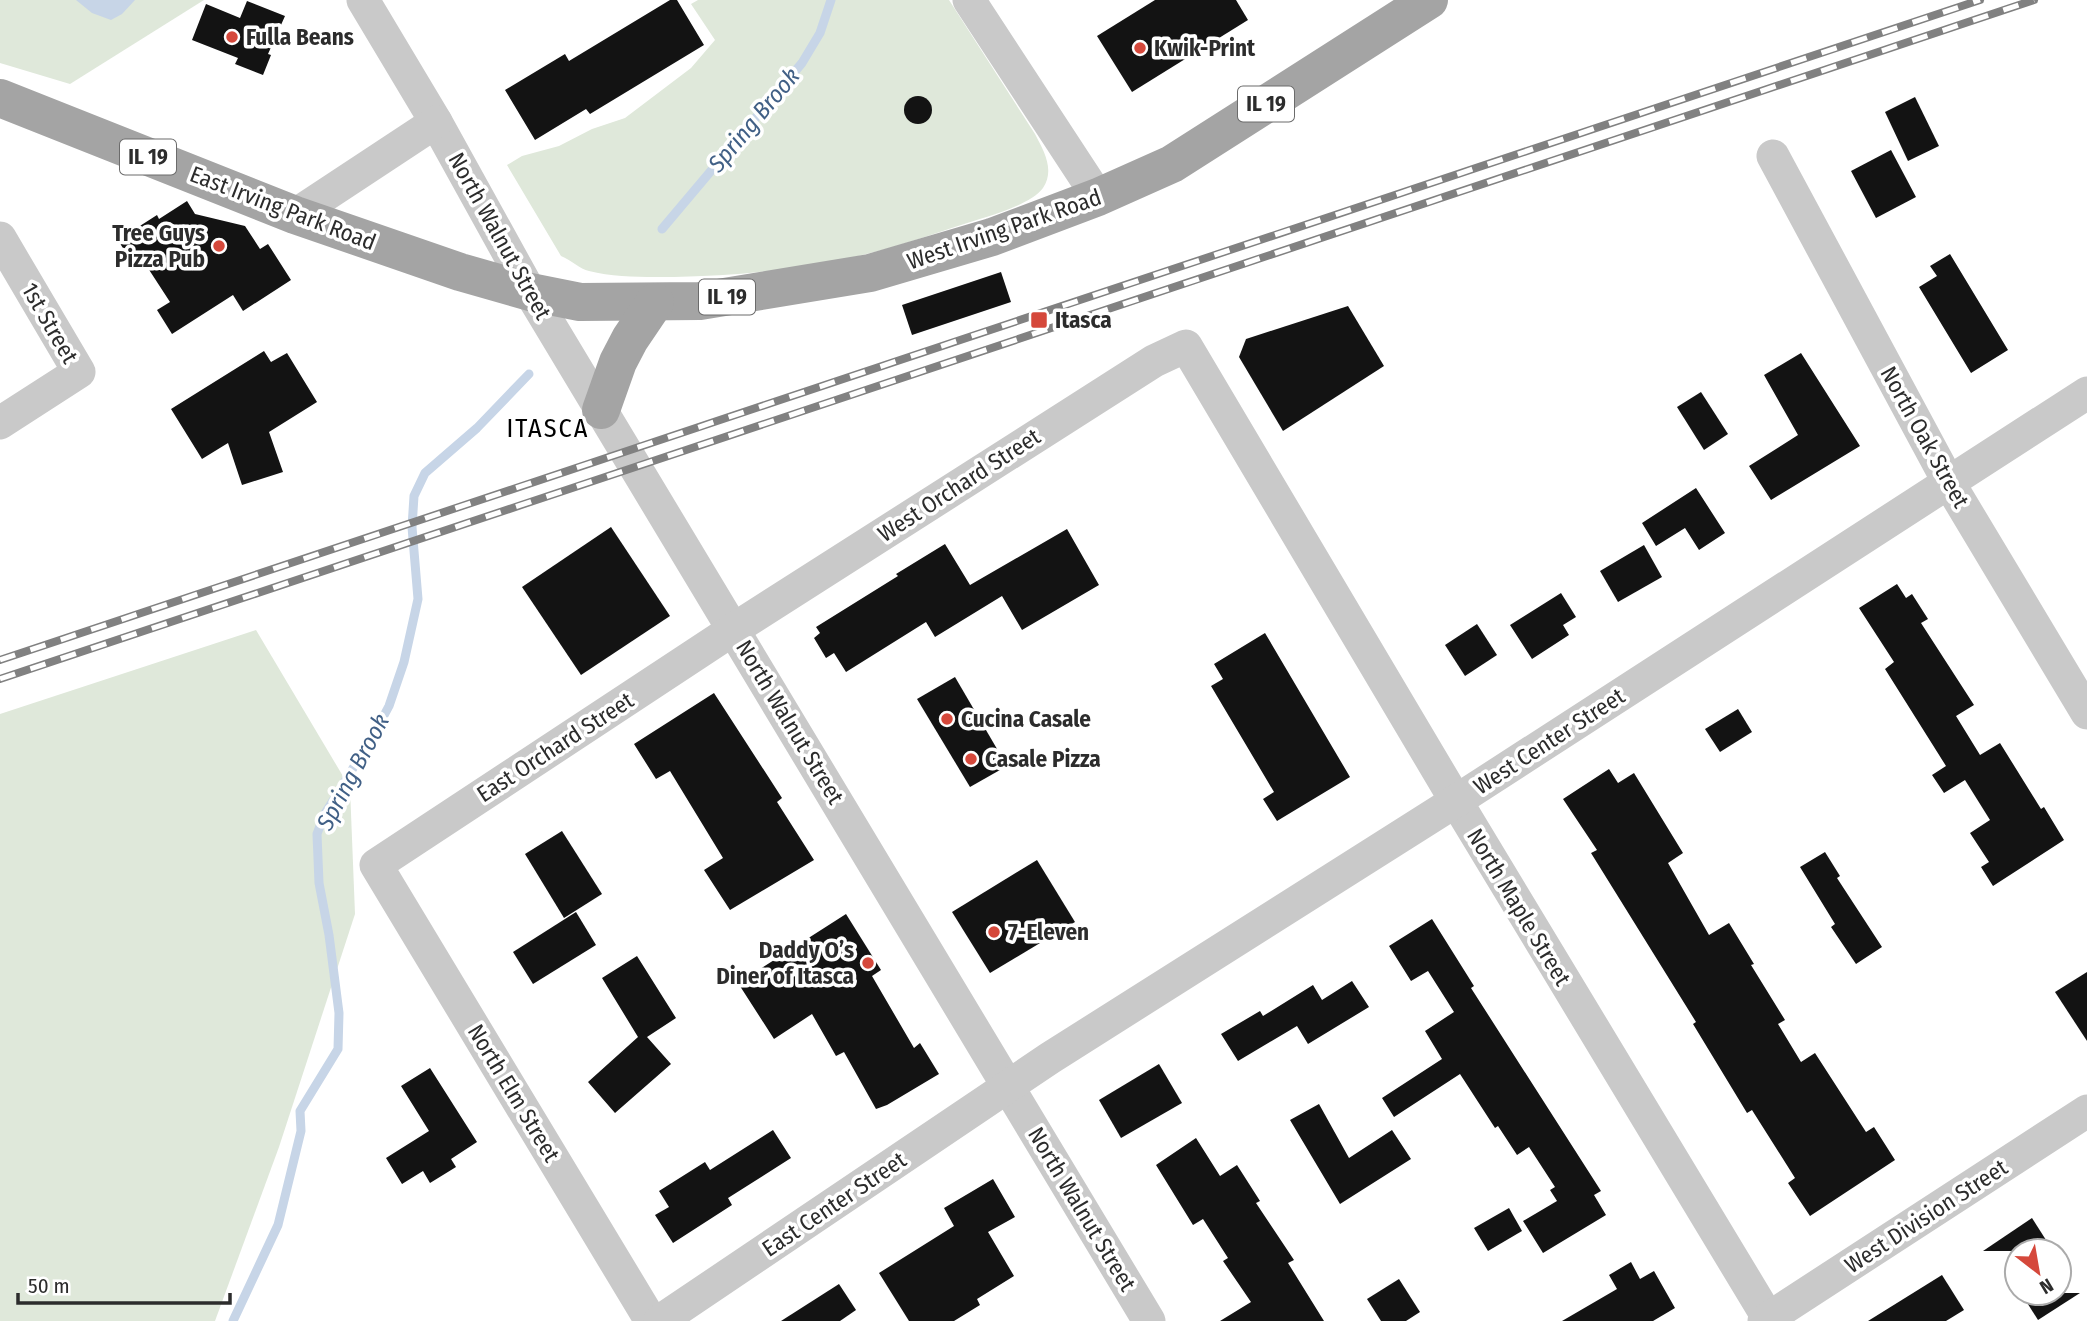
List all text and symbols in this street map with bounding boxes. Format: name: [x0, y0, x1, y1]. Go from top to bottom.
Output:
place label: Fulla Beans: [246, 23, 354, 51]
marker: Fulla Beans: [224, 29, 240, 45]
place label: Kwik-Print: [1154, 34, 1256, 62]
marker: Kwik-Print: [1132, 40, 1148, 56]
water label: Spring Brook: [702, 62, 806, 178]
road number: IL 19: [1238, 86, 1294, 122]
road number: IL 19: [120, 140, 176, 174]
street label: North Walnut Street: [443, 148, 558, 325]
street label: East Irving Park Road: [186, 160, 380, 256]
street label: West Irving Park Road: [903, 183, 1105, 275]
place label: Tree Guys Pizza Pub: [112, 219, 205, 273]
marker: Tree Guys Pizza Pub: [211, 238, 227, 254]
street label: 1st Street: [16, 278, 84, 369]
road number: IL 19: [699, 280, 755, 314]
place label: Itasca: [1055, 306, 1112, 334]
marker: Itasca: [1029, 310, 1049, 330]
street label: North Oak Street: [1875, 361, 1976, 513]
district label: ITASCA: [506, 413, 590, 444]
street label: West Orchard Street: [873, 422, 1046, 548]
street label: North Walnut Street: [730, 635, 850, 810]
street label: West Center Street: [1468, 682, 1630, 800]
street label: East Orchard Street: [471, 686, 639, 808]
place label: Cucina Casale: [961, 705, 1091, 733]
water label: Spring Brook: [310, 709, 395, 836]
marker: Cucina Casale: [939, 711, 955, 727]
place label: Casale Pizza: [985, 745, 1101, 773]
marker: Casale Pizza: [963, 751, 979, 767]
street label: North Maple Street: [1461, 823, 1577, 991]
place label: 7-Eleven: [1008, 918, 1089, 946]
marker: 7-Eleven: [986, 924, 1002, 940]
place label: Daddy O’s Diner of Itasca: [716, 936, 854, 990]
marker: Daddy O’s Diner of Itasca: [860, 955, 876, 971]
street label: North Elm Street: [462, 1019, 566, 1167]
street label: North Walnut Street: [1022, 1122, 1142, 1297]
street label: East Center Street: [757, 1145, 912, 1262]
street label: West Division Street: [1839, 1153, 2013, 1279]
north arrow: [2003, 1237, 2073, 1307]
scale bar: [18, 1262, 229, 1306]
text: 50 m: [28, 1273, 70, 1299]
text: N: [2036, 1273, 2057, 1299]

